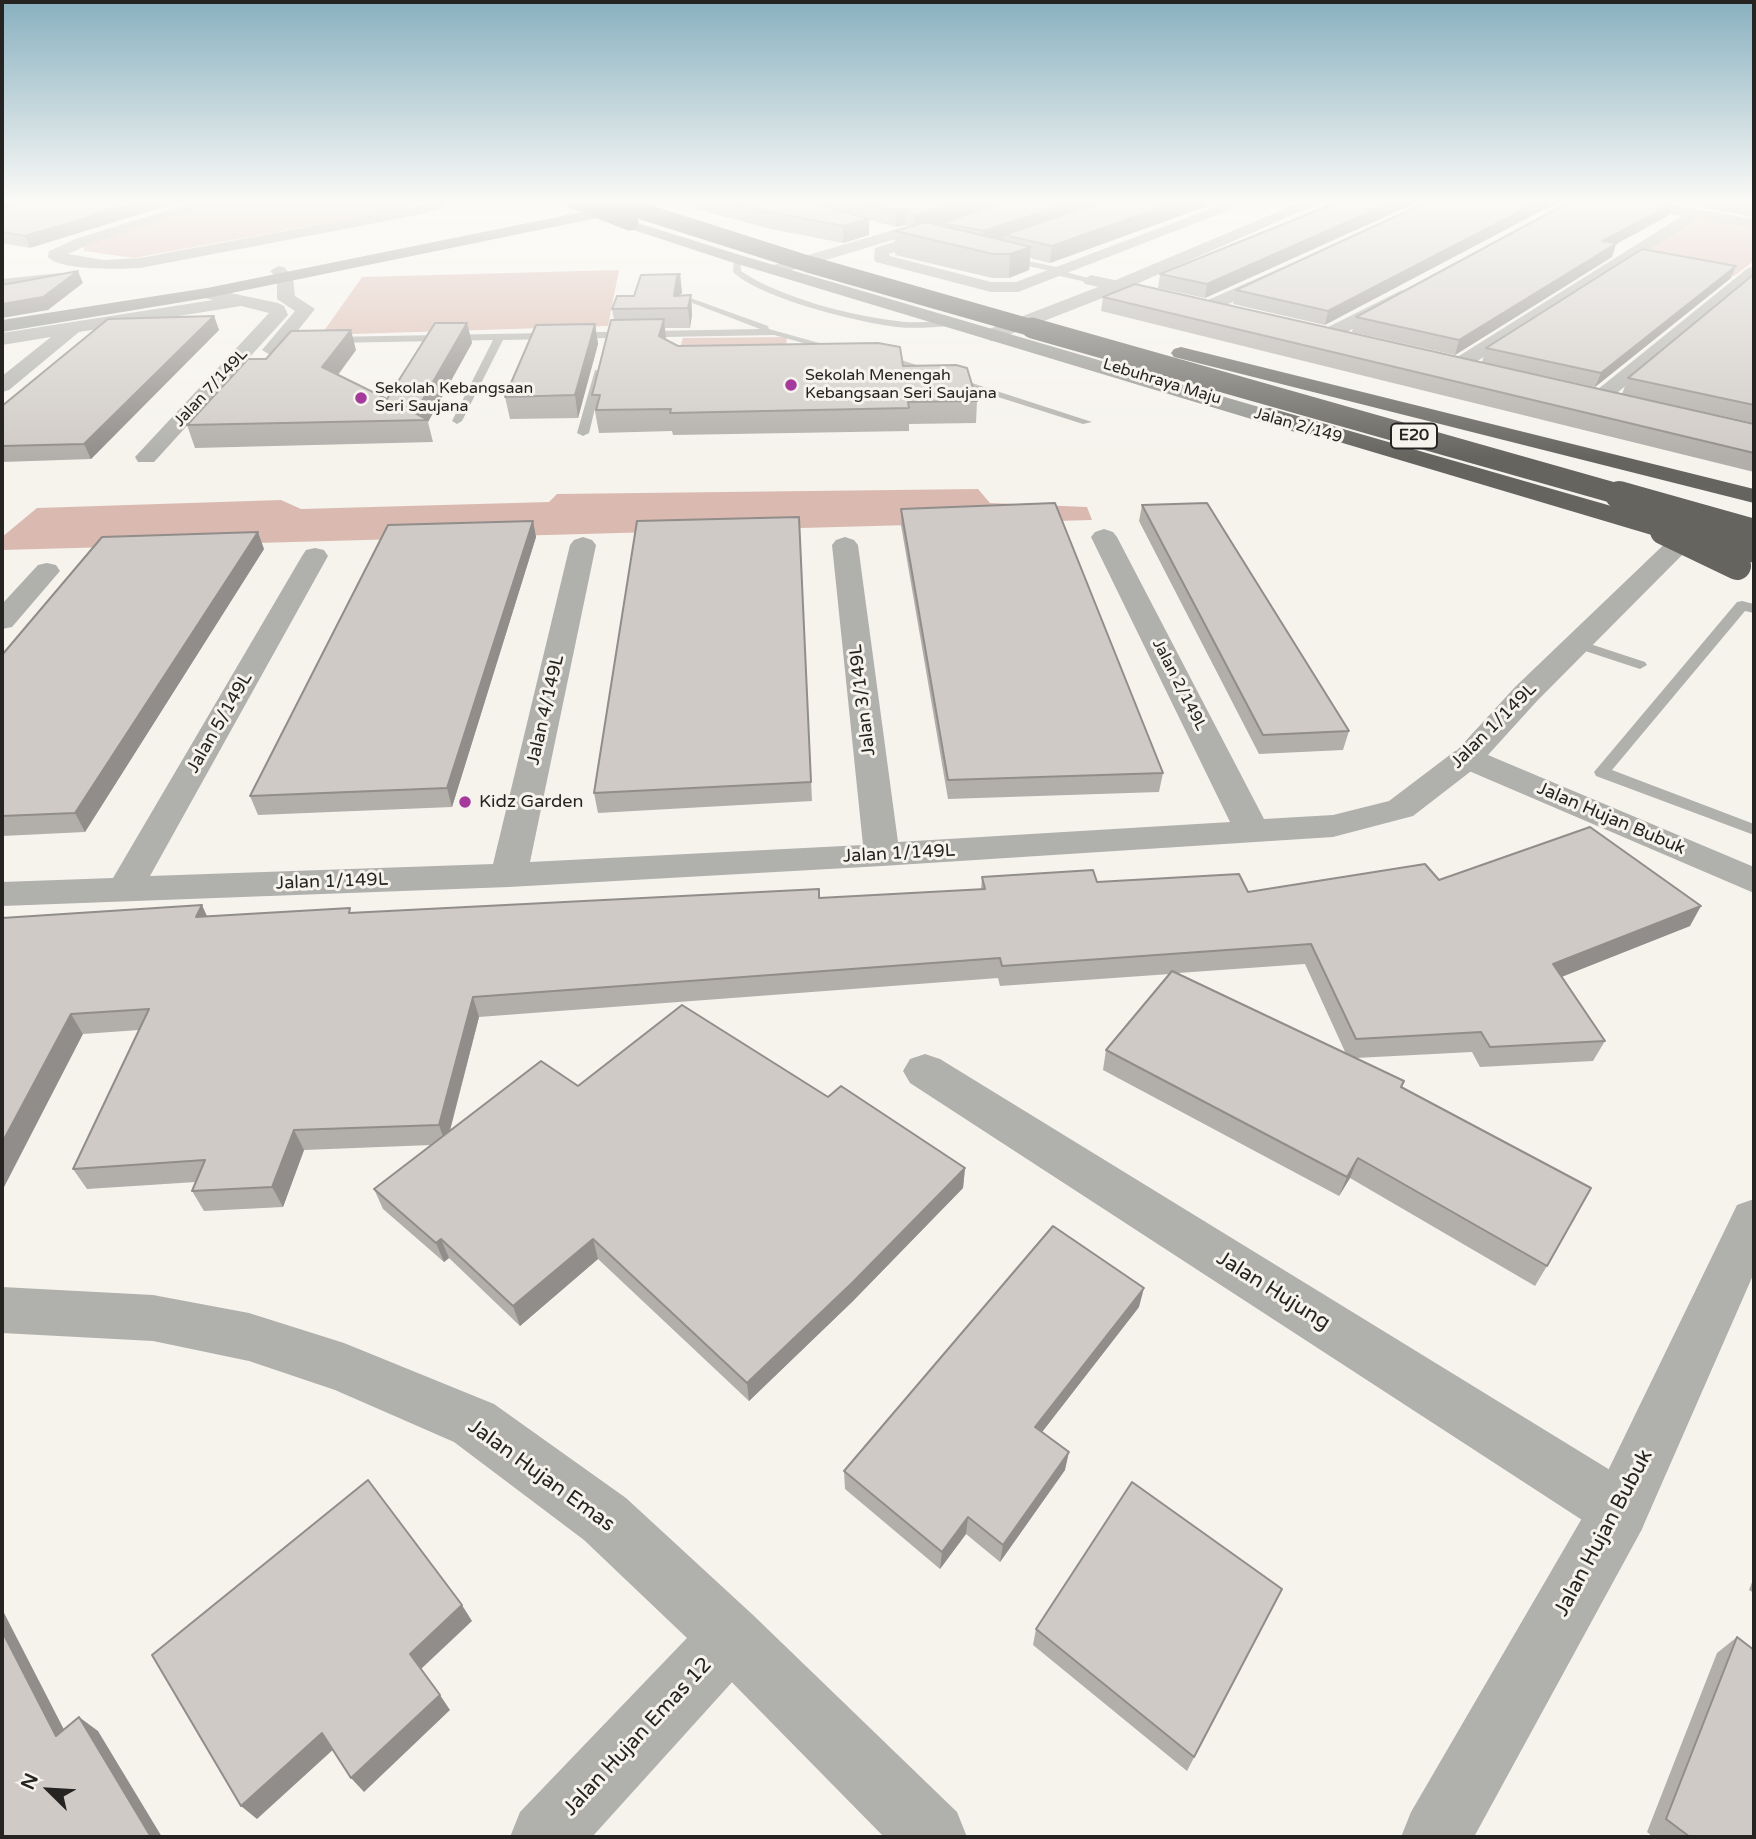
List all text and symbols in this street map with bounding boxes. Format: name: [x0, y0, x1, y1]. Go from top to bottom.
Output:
street label: Jalan 7/149L: [170, 345, 252, 431]
street label: Lebuhraya Maju: [1101, 355, 1223, 409]
place label: Sekolah Menengah Kebangsaan Seri Saujana: [805, 366, 997, 404]
marker: Sekolah Menengah Kebangsaan Seri Saujana: [783, 377, 799, 393]
place label: Sekolah Kebangsaan Seri Saujana: [375, 379, 533, 417]
marker: Sekolah Kebangsaan Seri Saujana: [353, 390, 369, 406]
street label: Jalan 2/149: [1252, 404, 1344, 448]
road number: E20: [1391, 424, 1437, 448]
street label: Jalan 2/149L: [1148, 636, 1210, 734]
street label: Jalan 3/149L: [845, 643, 881, 757]
street label: Jalan 4/149L: [523, 653, 569, 767]
street label: Jalan 5/149L: [183, 669, 257, 777]
street label: Jalan 1/149L: [1447, 679, 1541, 773]
street label: Jalan Hujan Bubuk: [1534, 778, 1688, 860]
place label: Kidz Garden: [479, 791, 583, 813]
marker: Kidz Garden: [457, 794, 473, 810]
street label: Jalan 1/149L: [842, 840, 956, 868]
street label: Jalan 1/149L: [276, 869, 388, 895]
street label: Jalan Hujung: [1211, 1246, 1335, 1336]
street label: Jalan Hujan Emas: [463, 1414, 619, 1538]
street label: Jalan Hujan Bubuk: [1549, 1445, 1659, 1621]
street label: Jalan Hujan Emas 12: [558, 1653, 718, 1821]
north arrow: [14, 1755, 84, 1825]
text: N: [17, 1770, 43, 1793]

